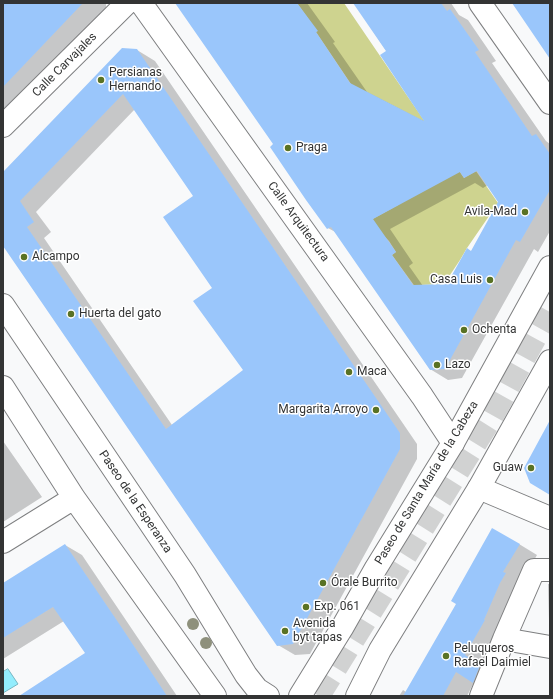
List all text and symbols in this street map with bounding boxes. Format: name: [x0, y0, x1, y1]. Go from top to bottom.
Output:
street label: Calle Carvajales: [30, 30, 100, 100]
place label: Persianas Hernando: [109, 66, 162, 94]
marker: Persianas Hernando: [96, 75, 106, 85]
place label: Praga: [296, 141, 327, 155]
marker: Praga: [283, 143, 293, 153]
street label: Calle Arquitectura: [264, 179, 332, 265]
place label: Avila-Mad: [464, 205, 517, 219]
marker: Avila-Mad: [520, 207, 530, 217]
place label: Alcampo: [32, 250, 80, 264]
marker: Alcampo: [19, 252, 29, 262]
place label: Casa Luis: [430, 273, 482, 287]
marker: Casa Luis: [485, 275, 495, 285]
place label: Huerta del gato: [79, 307, 161, 321]
marker: Huerta del gato: [66, 309, 76, 319]
place label: Ochenta: [472, 323, 517, 337]
marker: Ochenta: [459, 325, 469, 335]
place label: Lazo: [445, 358, 471, 372]
marker: Lazo: [432, 360, 442, 370]
place label: Maca: [357, 365, 387, 379]
marker: Maca: [344, 367, 354, 377]
street label: Paseo de Santa María de la Cabeza: [372, 399, 482, 567]
place label: Margarita Arroyo: [278, 403, 368, 417]
marker: Margarita Arroyo: [371, 405, 381, 415]
street label: Paseo de la Esperanza: [95, 448, 175, 556]
place label: Guaw: [493, 461, 523, 475]
marker: Guaw: [526, 463, 536, 473]
place label: Órale Burrito: [331, 576, 398, 590]
marker: Órale Burrito: [318, 578, 328, 588]
place label: Exp. 061: [314, 600, 360, 614]
marker: Exp. 061: [301, 602, 311, 612]
place label: Avenida byt tapas: [293, 617, 342, 645]
marker: Avenida byt tapas: [280, 626, 290, 636]
place label: Peluqueros Rafael Daimiel: [454, 642, 531, 670]
marker: Peluqueros Rafael Daimiel: [441, 651, 451, 661]

